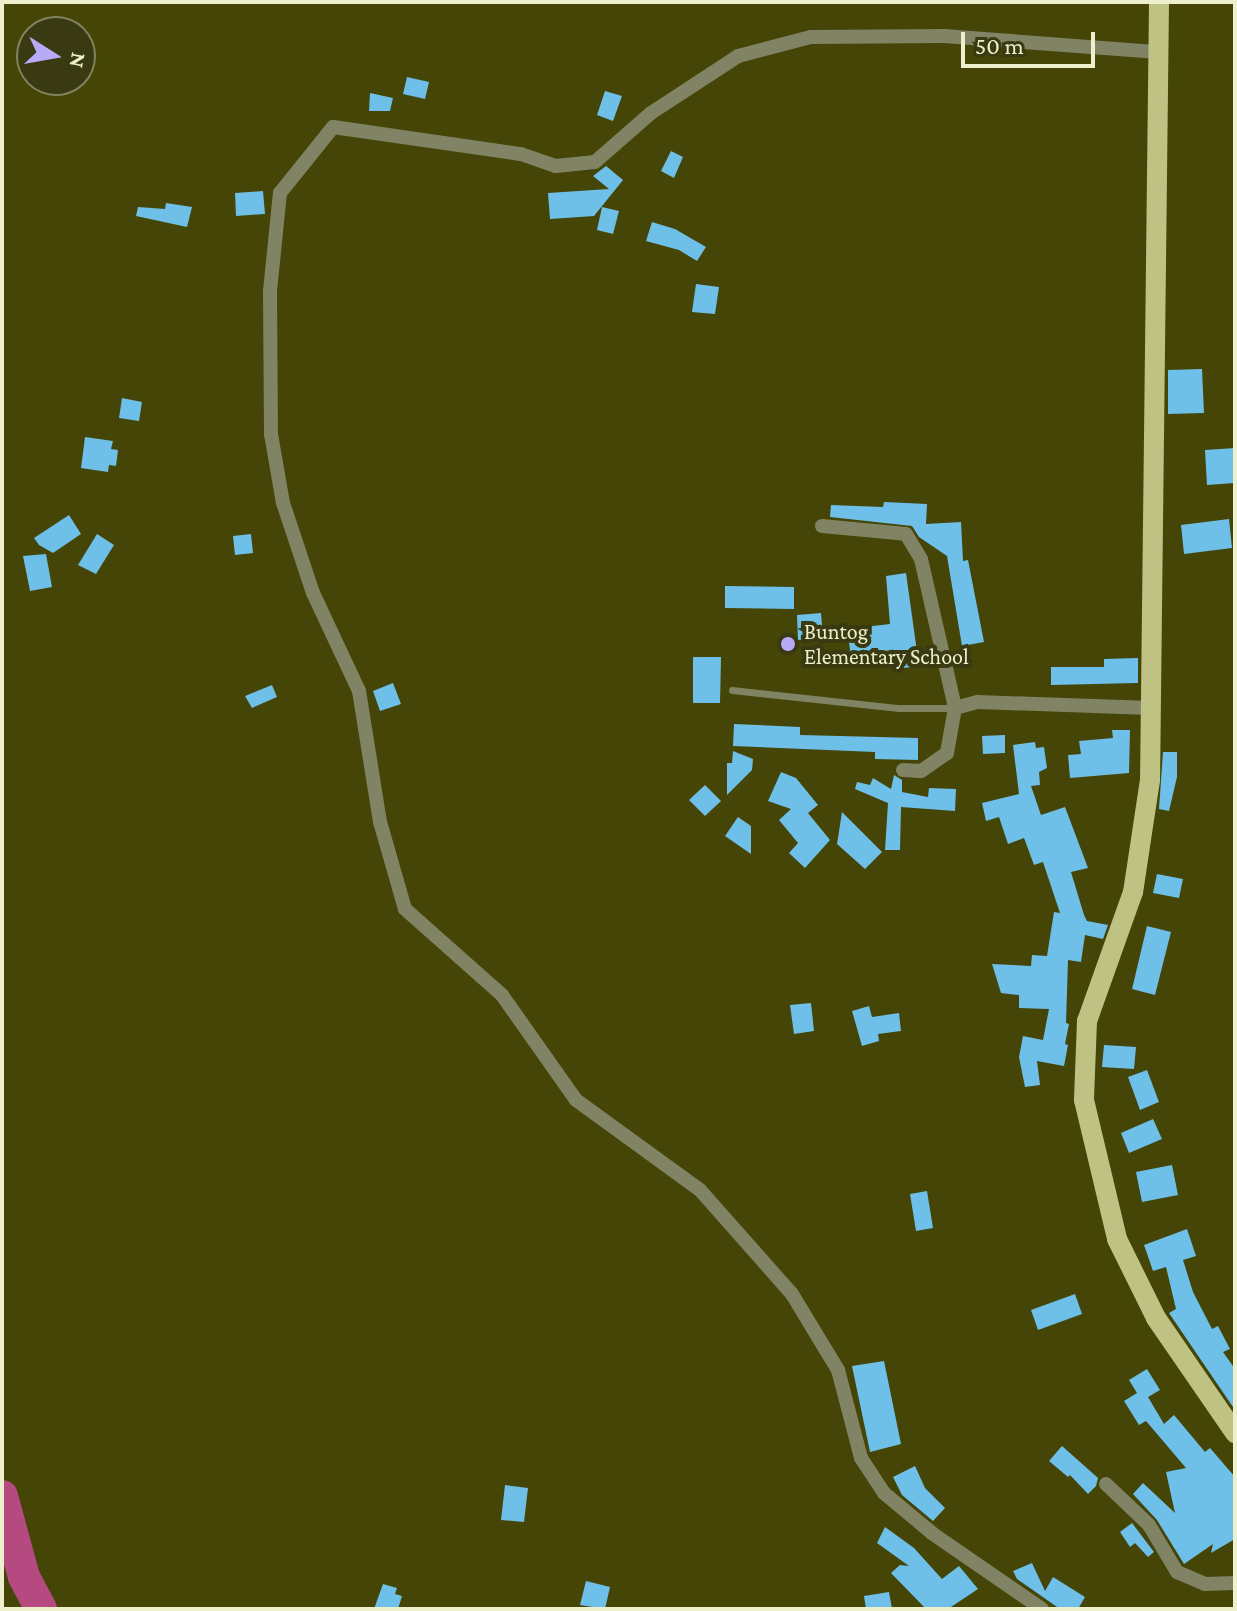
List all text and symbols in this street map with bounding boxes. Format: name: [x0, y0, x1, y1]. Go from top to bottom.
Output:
north arrow: [16, 16, 96, 96]
scale bar: [965, 16, 1099, 66]
text: 50 m: [975, 32, 1024, 59]
text: N: [64, 51, 92, 70]
place label: Buntog Elementary School: [804, 618, 969, 670]
marker: Buntog Elementary School: [779, 635, 797, 653]

